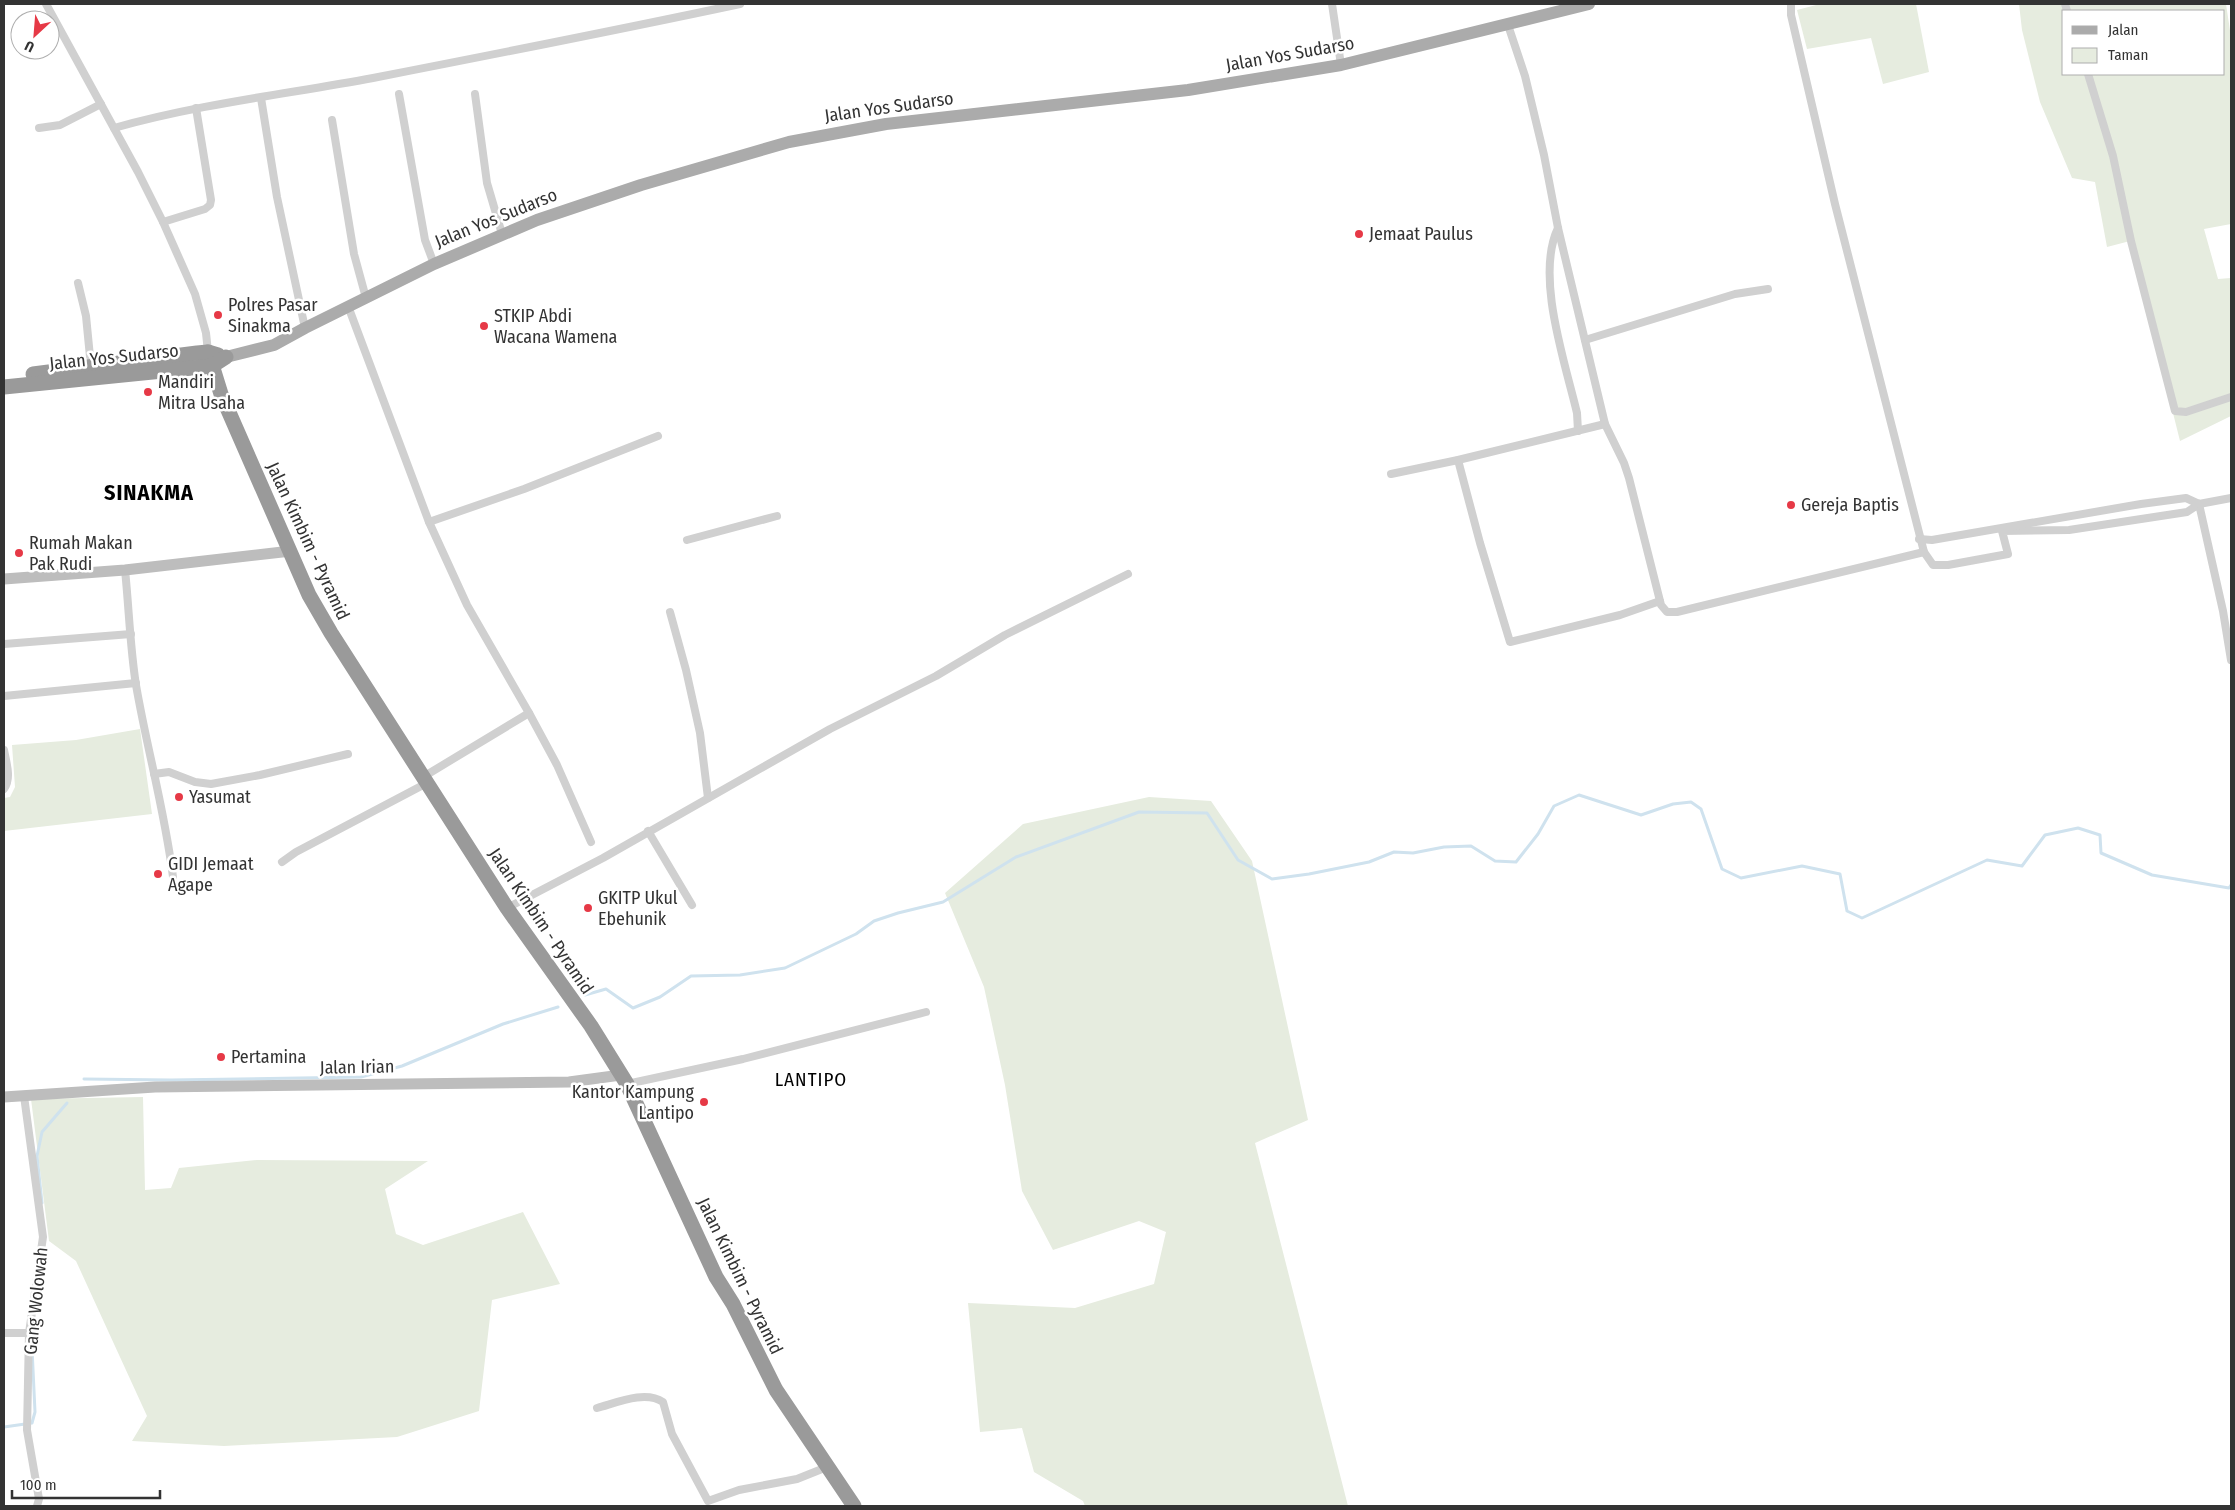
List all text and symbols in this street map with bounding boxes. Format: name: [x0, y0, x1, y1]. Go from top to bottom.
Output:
north arrow: [10, 10, 60, 60]
legend: [2062, 10, 2225, 75]
text: Jalan: [2108, 21, 2138, 39]
street label: Jalan Yos Sudarso: [1224, 32, 1356, 76]
text: U: [22, 37, 37, 56]
text: Taman: [2108, 46, 2148, 64]
street label: Jalan Yos Sudarso: [823, 87, 955, 127]
street label: Jalan Yos Sudarso: [432, 183, 560, 253]
place label: Jemaat Paulus: [1369, 223, 1473, 245]
marker: Jemaat Paulus: [1353, 228, 1365, 240]
place label: Polres Pasar Sinakma: [228, 294, 318, 337]
place label: STKIP Abdi Wacana Wamena: [494, 305, 618, 348]
marker: Polres Pasar Sinakma: [212, 309, 224, 321]
marker: STKIP Abdi Wacana Wamena: [478, 320, 490, 332]
street label: Jalan Yos Sudarso: [48, 339, 180, 375]
place label: Mandiri Mitra Usaha: [158, 371, 245, 414]
marker: Mandiri Mitra Usaha: [142, 386, 154, 398]
street label: Jalan Kimbim - Pyramid: [262, 459, 354, 623]
district label: SINAKMA: [104, 479, 194, 506]
place label: Gereja Baptis: [1801, 494, 1899, 516]
marker: Gereja Baptis: [1785, 499, 1797, 511]
place label: Rumah Makan Pak Rudi: [29, 532, 133, 575]
marker: Rumah Makan Pak Rudi: [13, 547, 25, 559]
place label: Yasumat: [189, 786, 251, 808]
marker: Yasumat: [173, 791, 185, 803]
street label: Jalan Kimbim - Pyramid: [484, 844, 598, 998]
place label: GIDI Jemaat Agape: [168, 853, 254, 896]
marker: GIDI Jemaat Agape: [152, 868, 164, 880]
place label: GKITP Ukul Ebehunik: [598, 887, 678, 930]
marker: GKITP Ukul Ebehunik: [582, 902, 594, 914]
place label: Pertamina: [231, 1046, 306, 1068]
marker: Pertamina: [215, 1051, 227, 1063]
street label: Jalan Irian: [320, 1055, 394, 1079]
district label: LANTIPO: [775, 1068, 847, 1091]
place label: Kantor Kampung Lantipo: [572, 1081, 695, 1124]
marker: Kantor Kampung Lantipo: [698, 1096, 710, 1108]
street label: Jalan Kimbim - Pyramid: [692, 1194, 788, 1358]
street label: Gang Wolowah: [19, 1246, 53, 1356]
scale bar: [12, 1468, 160, 1500]
text: 100 m: [20, 1476, 57, 1494]

